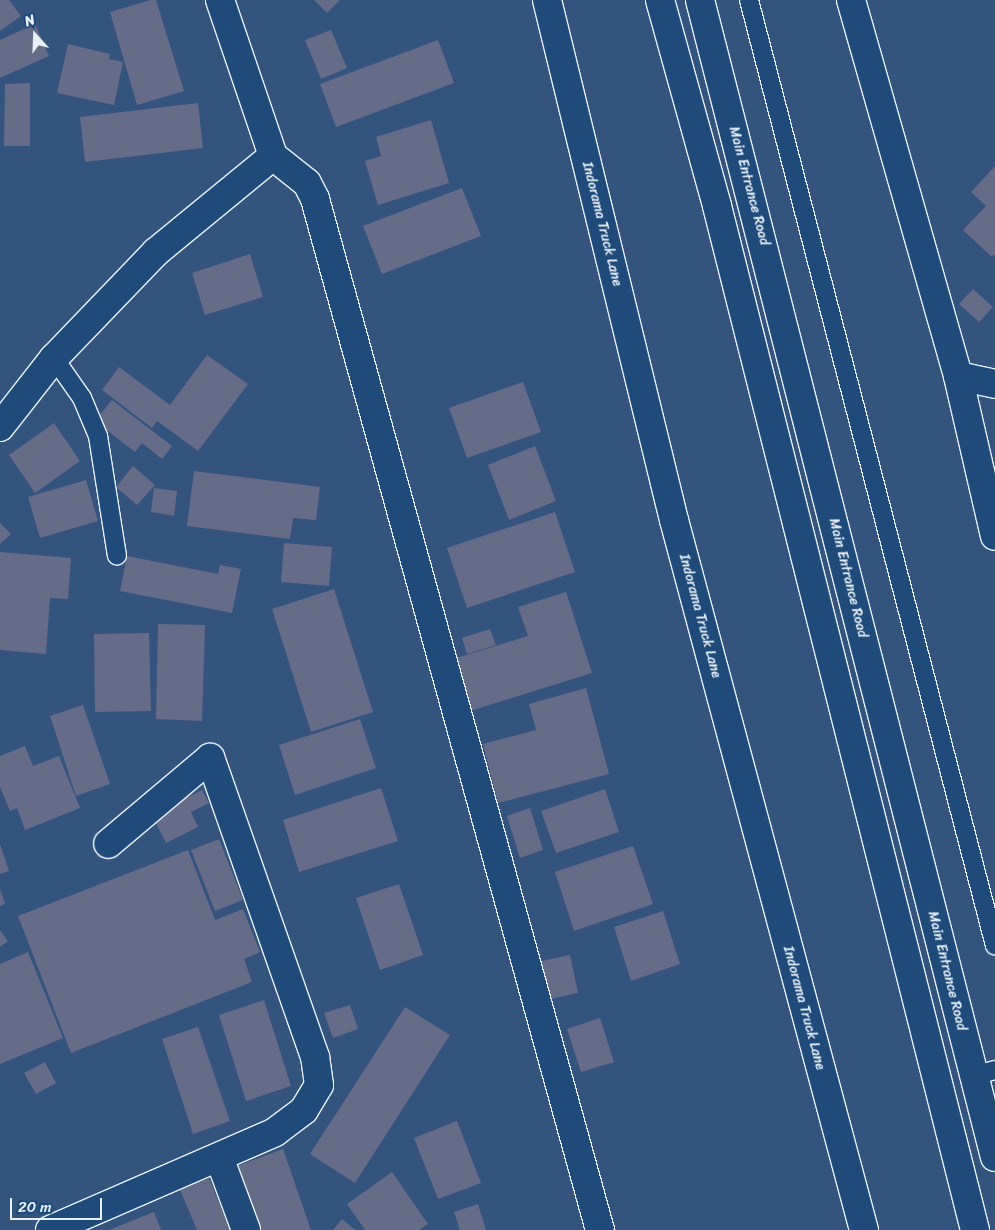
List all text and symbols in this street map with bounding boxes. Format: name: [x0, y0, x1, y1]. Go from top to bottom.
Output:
text: N: [21, 7, 39, 34]
north arrow: [10, 10, 60, 60]
street label: Main Entrance Road: [725, 124, 773, 248]
street label: Indorama Truck Lane: [578, 160, 626, 288]
street label: Main Entrance Road: [825, 516, 871, 640]
street label: Indorama Truck Lane: [675, 552, 725, 680]
street label: Main Entrance Road: [924, 909, 970, 1033]
street label: Indorama Truck Lane: [779, 944, 829, 1072]
scale bar: [12, 1188, 105, 1220]
text: 20 m: [18, 1194, 52, 1220]

